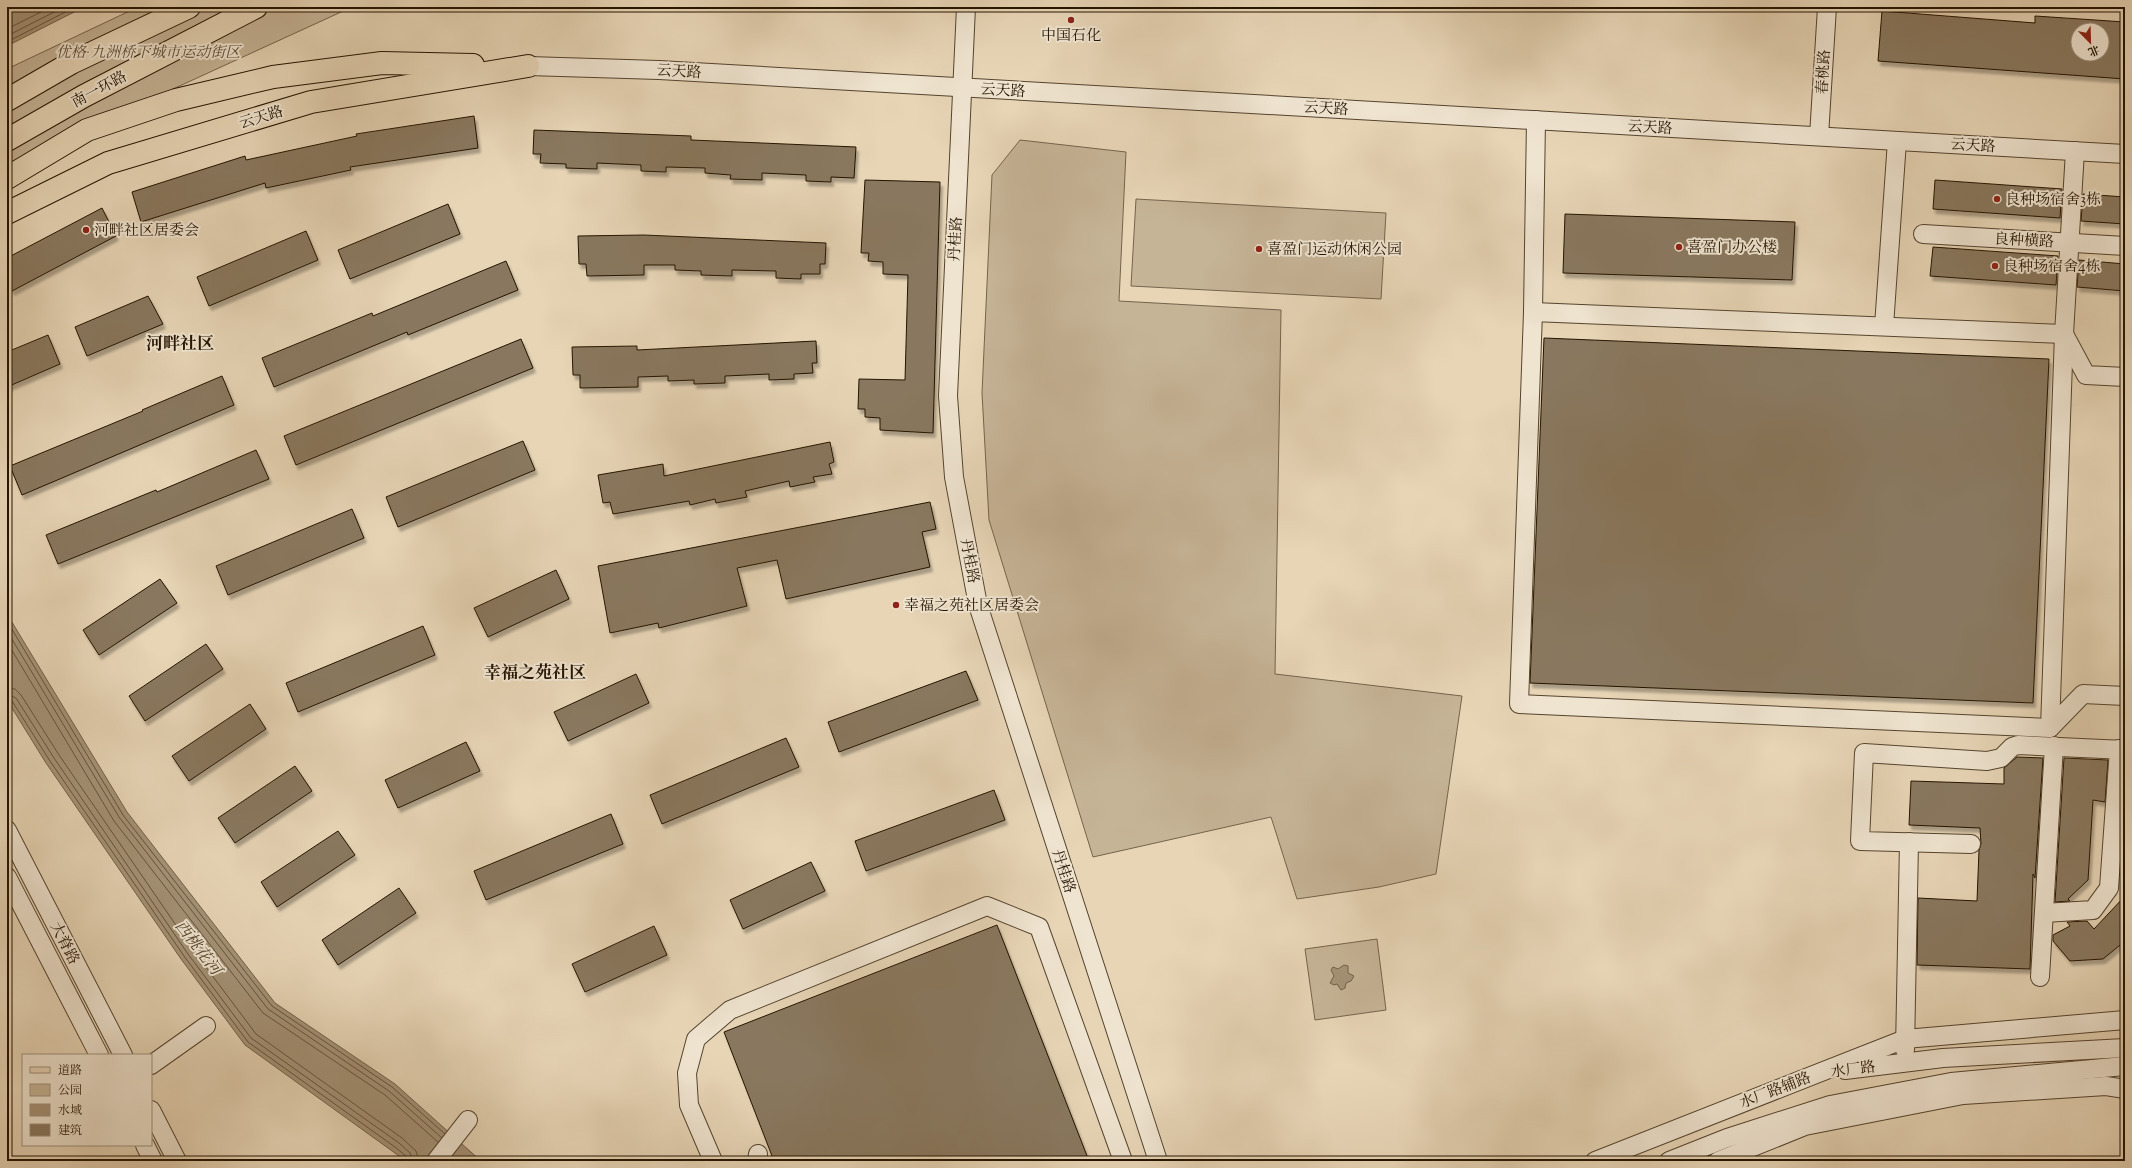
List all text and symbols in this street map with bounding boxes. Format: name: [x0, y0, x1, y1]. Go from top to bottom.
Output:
marker: 中国石化: [1066, 15, 1076, 25]
north arrow: [2070, 22, 2110, 62]
place label: 中国石化: [1041, 26, 1101, 47]
text: 北: [2085, 41, 2102, 60]
park label: 优格·九洲桥下城市运动街区: [56, 43, 242, 64]
street label: 春桃路: [1813, 49, 1836, 95]
street label: 云天路: [656, 61, 702, 84]
street label: 南一环路: [68, 67, 131, 114]
street label: 云天路: [980, 80, 1026, 103]
street label: 云天路: [1303, 98, 1349, 121]
street label: 云天路: [237, 102, 286, 135]
street label: 云天路: [1627, 117, 1673, 140]
street label: 云天路: [1950, 135, 1996, 158]
place label: 良种场宿舍3栋: [2005, 190, 2101, 211]
marker: 良种场宿舍3栋: [1992, 194, 2002, 204]
street label: 丹桂路: [945, 216, 968, 262]
place label: 河畔社区居委会: [94, 221, 199, 242]
marker: 河畔社区居委会: [81, 225, 91, 235]
street label: 良种横路: [1993, 229, 2054, 254]
place label: 喜盈门办公楼: [1687, 238, 1777, 259]
place label: 喜盈门运动休闲公园: [1267, 240, 1402, 261]
marker: 喜盈门办公楼: [1674, 242, 1684, 252]
marker: 喜盈门运动休闲公园: [1254, 244, 1264, 254]
place label: 良种场宿舍4栋: [2003, 257, 2101, 278]
marker: 良种场宿舍4栋: [1990, 261, 2000, 271]
district label: 河畔社区: [146, 333, 214, 357]
street label: 丹桂路: [954, 537, 983, 585]
place label: 幸福之苑社区居委会: [904, 596, 1039, 617]
marker: 幸福之苑社区居委会: [891, 600, 901, 610]
district label: 幸福之苑社区: [484, 662, 586, 686]
street label: 丹桂路: [1046, 847, 1080, 896]
water label: 西桃花河: [168, 916, 228, 983]
street label: 大脊路: [44, 919, 83, 969]
legend: [22, 1054, 152, 1146]
street label: 水厂路: [1830, 1057, 1877, 1084]
text: 道路: [58, 1062, 82, 1080]
street label: 水厂路辅路: [1737, 1068, 1814, 1115]
text: 公园: [58, 1082, 82, 1100]
text: 水域: [58, 1102, 82, 1120]
text: 建筑: [58, 1122, 82, 1140]

